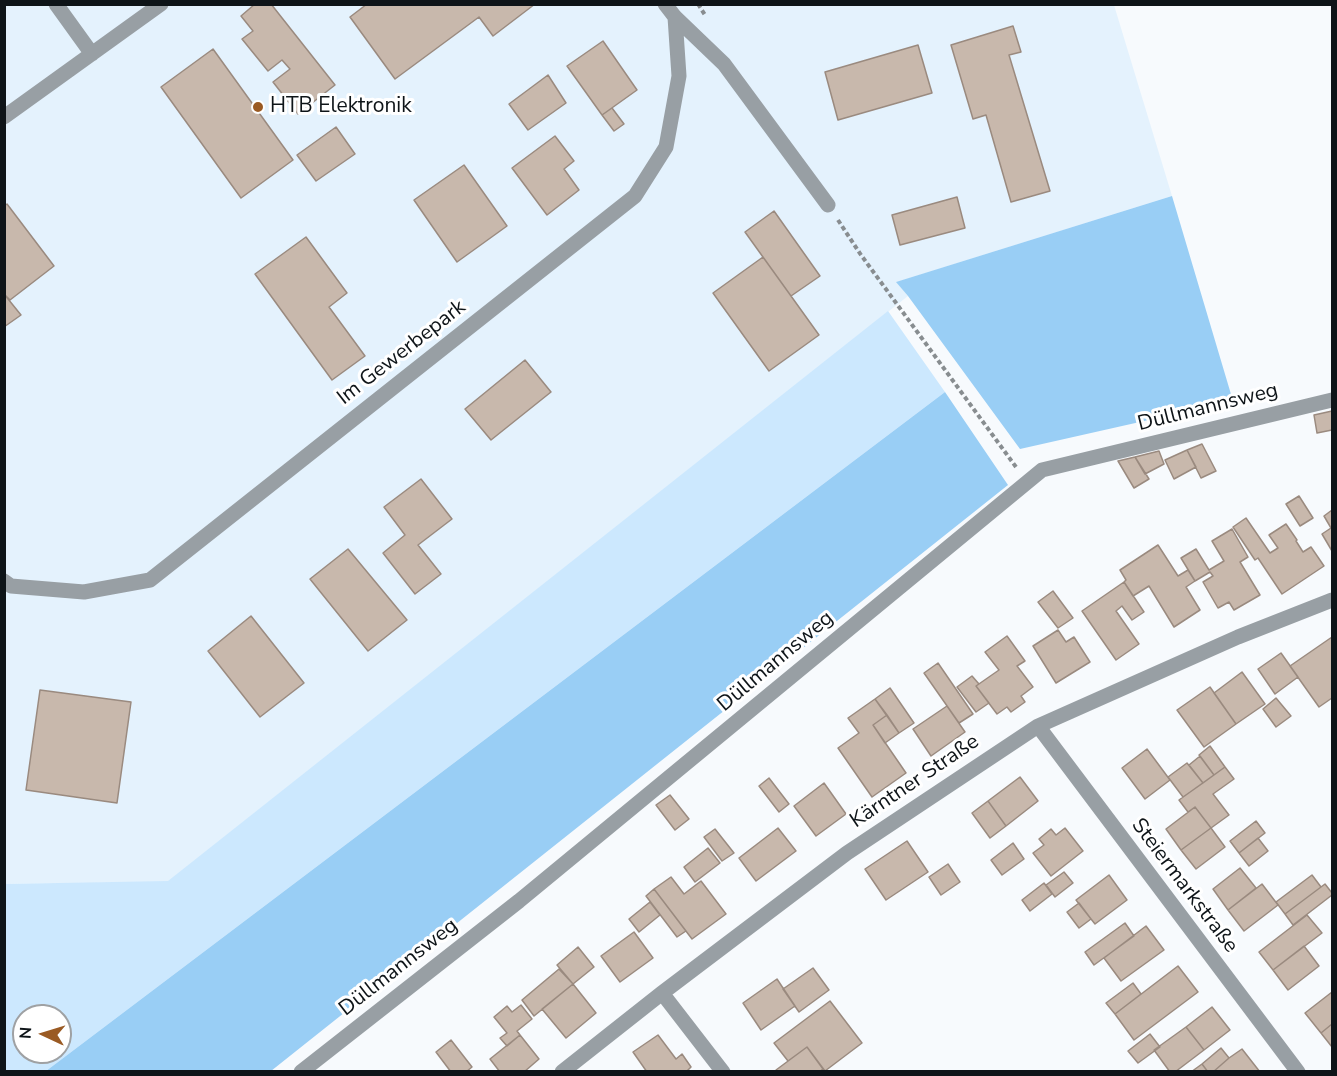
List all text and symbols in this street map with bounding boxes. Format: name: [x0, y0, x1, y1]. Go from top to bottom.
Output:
place label: HTB Elektronik: [270, 94, 412, 120]
marker: HTB Elektronik: [251, 100, 265, 114]
street label: Im Gewerbepark: [333, 295, 471, 411]
street label: Düllmannsweg: [1135, 378, 1281, 438]
street label: Düllmannsweg: [713, 606, 839, 718]
street label: Kärntner Straße: [846, 730, 984, 834]
street label: Steiermarkstraße: [1125, 814, 1243, 958]
street label: Düllmannsweg: [335, 914, 463, 1022]
north arrow: [12, 1004, 72, 1064]
text: N: [15, 1026, 37, 1040]

